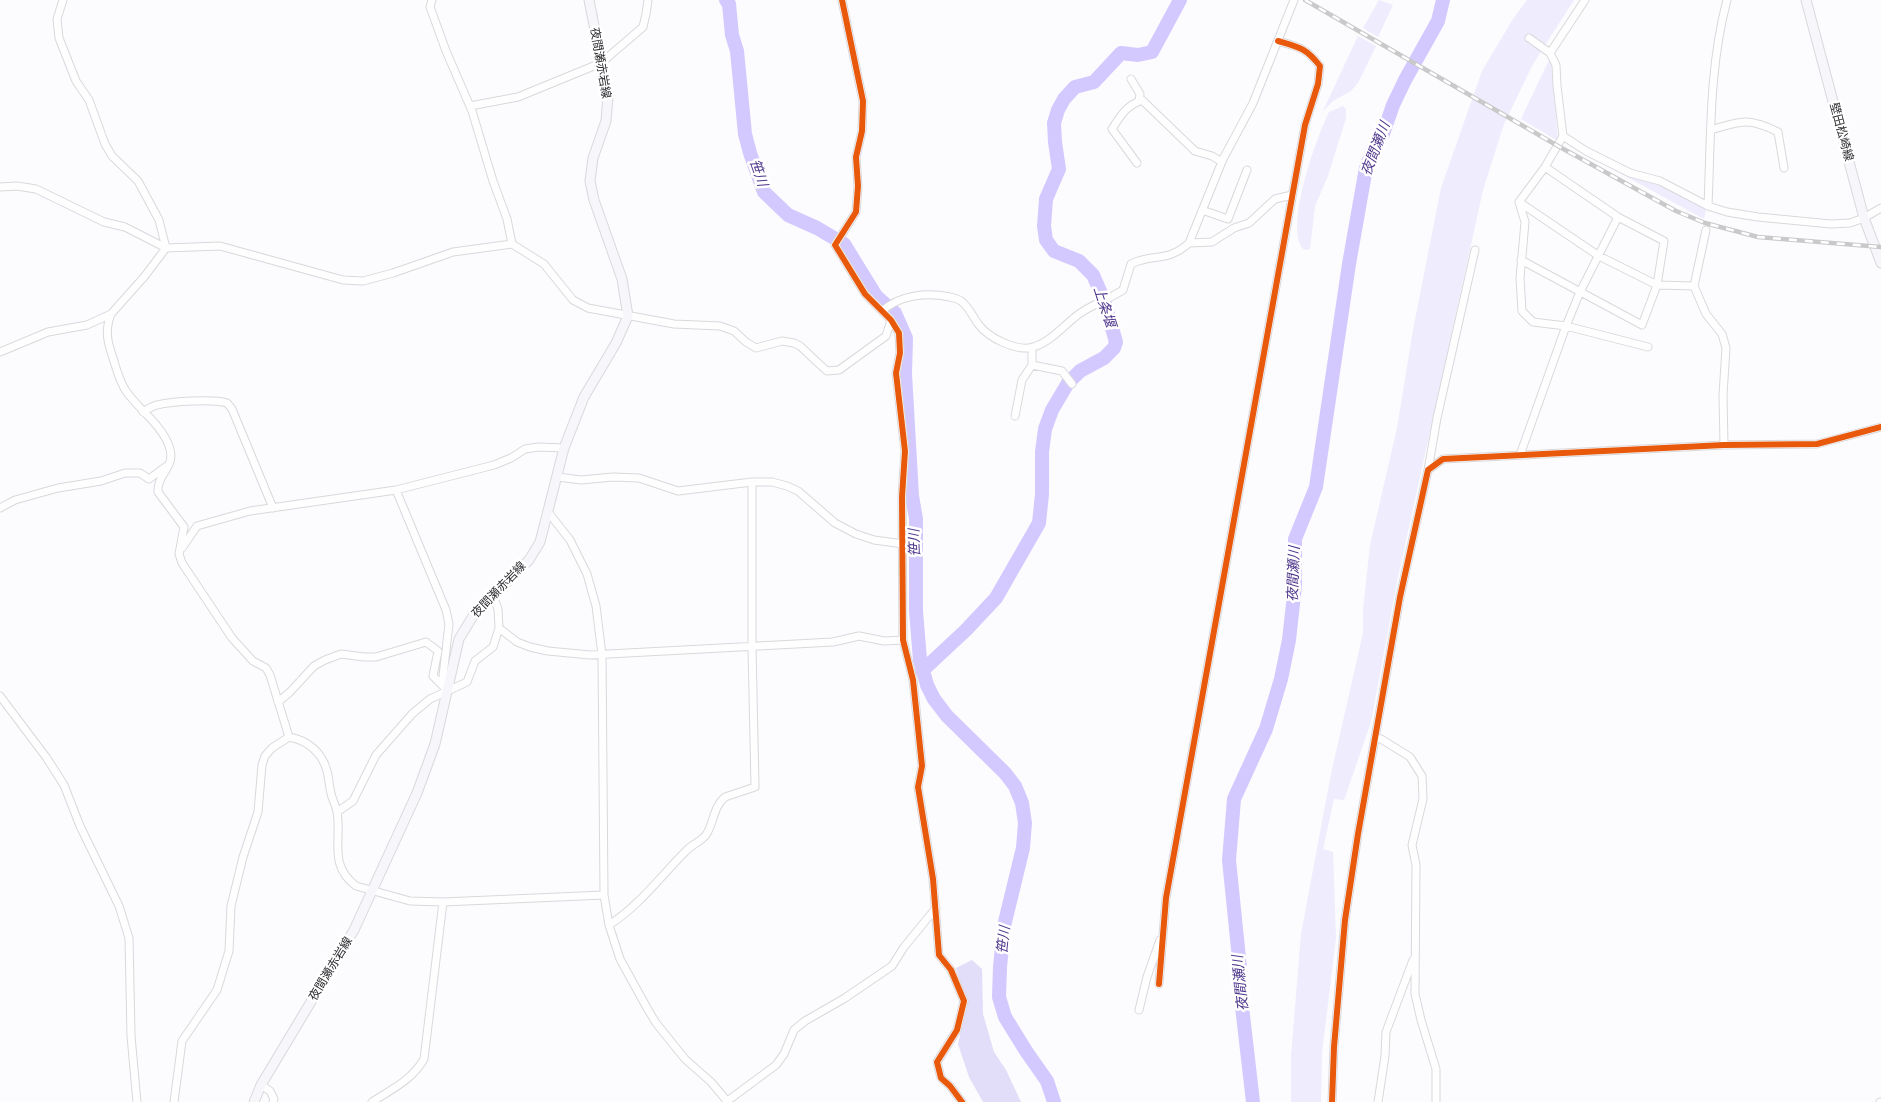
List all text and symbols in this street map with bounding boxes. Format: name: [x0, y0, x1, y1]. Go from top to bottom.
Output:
street label: 夜間瀬赤岩線: [587, 26, 613, 100]
street label: 壁田松崎線: [1826, 101, 1856, 163]
water label: 夜間瀬川: [1358, 120, 1394, 178]
water label: 笹川: [745, 157, 771, 189]
water label: 上条堰: [1090, 284, 1118, 330]
water label: 笹川: [906, 529, 924, 557]
water label: 夜間瀬川: [1285, 546, 1303, 602]
street label: 夜間瀬赤岩線: [469, 559, 529, 621]
water label: 笹川: [994, 925, 1014, 955]
street label: 夜間瀬赤岩線: [306, 934, 356, 1004]
water label: 夜間瀬川: [1230, 954, 1252, 1012]

